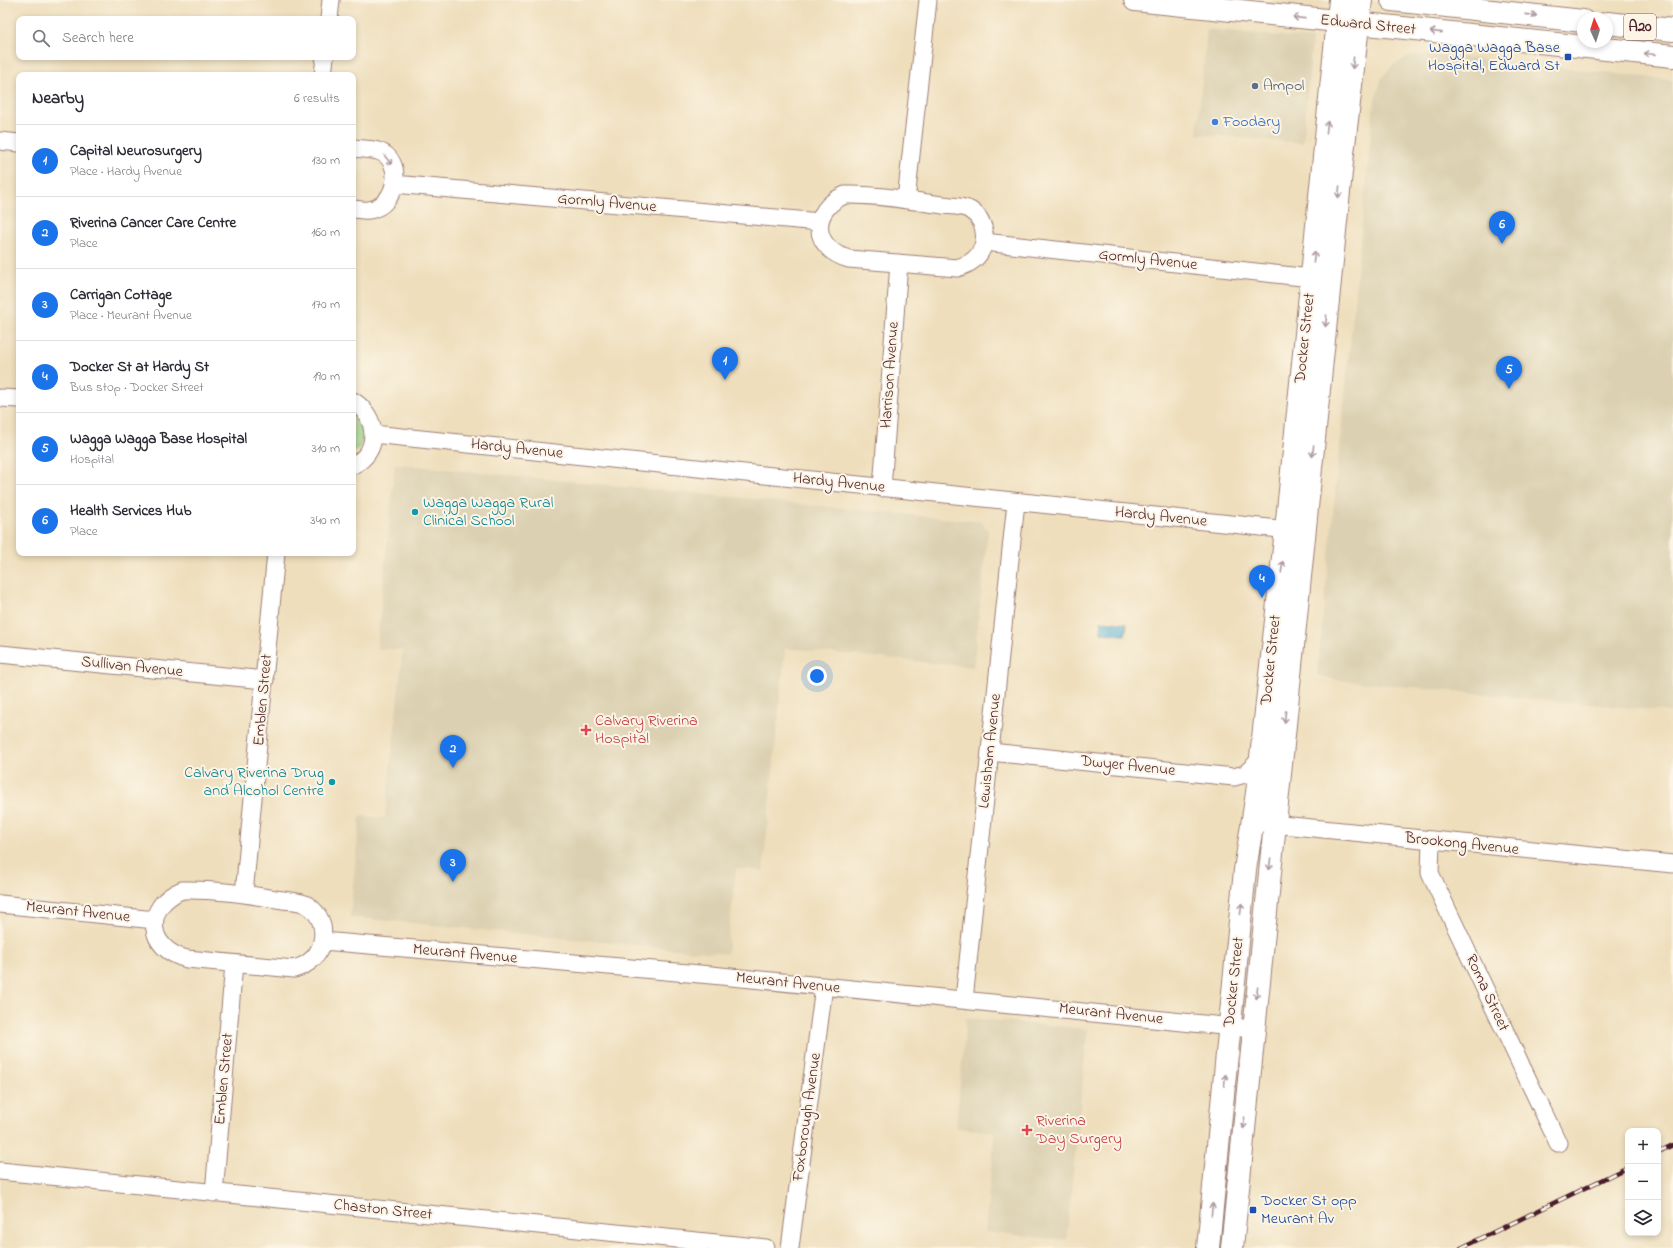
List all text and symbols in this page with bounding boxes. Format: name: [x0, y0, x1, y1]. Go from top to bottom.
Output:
street label: Edward Street: [1319, 8, 1418, 42]
one-way arrow: [1524, 11, 1537, 19]
north arrow: [1577, 12, 1613, 48]
one-way arrow: [1293, 14, 1306, 22]
road number: A20: [1624, 14, 1656, 40]
search box: [16, 16, 356, 60]
icon: search: [30, 27, 52, 49]
text: Search here: [62, 27, 134, 49]
one-way arrow: [1430, 28, 1443, 36]
place label: Wagga Wagga Base Hospital, Edward St: [1428, 36, 1561, 78]
one-way arrow: [1644, 51, 1657, 58]
marker: Wagga Wagga Base Hospital, Edward St: [1563, 52, 1573, 62]
one-way arrow: [1349, 56, 1357, 69]
place label: Ampol: [1263, 74, 1305, 98]
marker: Ampol: [1250, 81, 1260, 91]
text: Nearby: [32, 86, 84, 111]
text: 6 results: [294, 89, 340, 108]
place label: Foodary: [1222, 110, 1280, 134]
marker: Foodary: [1210, 117, 1220, 127]
one-way arrow: [1323, 121, 1331, 134]
text: Capital Neurosurgery: [70, 140, 202, 162]
text: 1: [43, 151, 47, 170]
text: 130 m: [312, 151, 340, 170]
one-way arrow: [384, 155, 392, 166]
text: Place · Hardy Avenue: [70, 162, 182, 181]
one-way arrow: [1336, 185, 1343, 198]
street label: Gormly Avenue: [557, 187, 658, 219]
pin: 6: [1489, 211, 1515, 244]
text: Riverina Cancer Care Centre: [70, 212, 236, 234]
text: 2: [42, 223, 48, 242]
text: 160 m: [311, 223, 340, 242]
text: Place: [70, 234, 98, 253]
street label: Gormly Avenue: [1097, 243, 1199, 277]
one-way arrow: [1310, 251, 1317, 264]
text: Carrigan Cottage: [70, 284, 172, 306]
street label: Docker Street: [1288, 291, 1322, 385]
text: 3: [42, 295, 48, 314]
text: 170 m: [312, 295, 340, 314]
text: Place · Meurant Avenue: [70, 306, 192, 325]
one-way arrow: [1322, 314, 1330, 327]
street label: Harrison Avenue: [874, 320, 906, 429]
pin: 1: [712, 347, 738, 380]
text: Docker St at Hardy St: [70, 356, 209, 378]
pin: 5: [1496, 356, 1522, 389]
text: 4: [42, 367, 48, 386]
text: 190 m: [313, 367, 340, 386]
text: Bus stop · Docker Street: [70, 378, 204, 397]
text: Wagga Wagga Base Hospital: [70, 428, 247, 450]
street label: Hardy Avenue: [470, 432, 565, 466]
text: 5: [41, 439, 49, 458]
text: 310 m: [312, 439, 340, 458]
one-way arrow: [1309, 444, 1317, 457]
text: Hospital: [70, 450, 114, 469]
street label: Hardy Avenue: [792, 466, 887, 500]
place label: Wagga Wagga Rural Clinical School: [423, 491, 554, 533]
text: Health Services Hub: [70, 500, 191, 522]
street label: Hardy Avenue: [1114, 500, 1209, 534]
marker: Wagga Wagga Rural Clinical School: [410, 507, 420, 517]
text: 6: [42, 511, 48, 530]
text: 340 m: [310, 511, 340, 530]
text: Place: [70, 522, 98, 541]
one-way arrow: [1278, 561, 1286, 574]
pin: 4: [1249, 565, 1275, 598]
street label: Docker Street: [1254, 613, 1288, 707]
street label: Sullivan Avenue: [80, 650, 185, 684]
street label: Emblen Street: [247, 652, 279, 747]
your location: [807, 666, 827, 686]
street label: Lewisham Avenue: [972, 692, 1008, 809]
place label: Calvary Riverina Hospital: [595, 709, 698, 751]
one-way arrow: [1281, 710, 1289, 723]
marker: Calvary Riverina Hospital: [580, 724, 592, 736]
pin: 2: [440, 735, 466, 768]
street label: Dwyer Avenue: [1078, 749, 1177, 783]
place label: Calvary Riverina Drug and Alcohol Centre: [184, 761, 325, 803]
marker: Calvary Riverina Drug and Alcohol Centre: [327, 777, 337, 787]
street label: Brookong Avenue: [1403, 826, 1521, 862]
pin: 3: [440, 849, 466, 882]
one-way arrow: [1266, 857, 1274, 870]
street label: Meurant Avenue: [25, 895, 132, 929]
one-way arrow: [1238, 903, 1245, 916]
street label: Docker Street: [1217, 935, 1251, 1029]
street label: Meurant Avenue: [412, 937, 519, 971]
street label: Roma Street: [1459, 951, 1516, 1036]
street label: Meurant Avenue: [735, 966, 842, 1000]
one-way arrow: [1253, 986, 1261, 999]
street label: Meurant Avenue: [1058, 997, 1165, 1031]
street label: Emblen Street: [208, 1031, 240, 1126]
street label: Foxborough Avenue: [786, 1050, 828, 1184]
one-way arrow: [1221, 1074, 1228, 1087]
place label: Riverina Day Surgery: [1035, 1109, 1122, 1151]
one-way arrow: [1240, 1116, 1248, 1129]
marker: Riverina Day Surgery: [1021, 1124, 1033, 1136]
map controls: [1625, 1128, 1661, 1236]
button: +: [1625, 1128, 1661, 1164]
button: −: [1625, 1164, 1661, 1200]
place label: Docker St opp Meurant Av: [1260, 1189, 1357, 1231]
street label: Chaston Street: [332, 1193, 434, 1227]
button: layers: [1625, 1200, 1661, 1236]
one-way arrow: [1209, 1203, 1216, 1216]
marker: Docker St opp Meurant Av: [1248, 1205, 1258, 1215]

